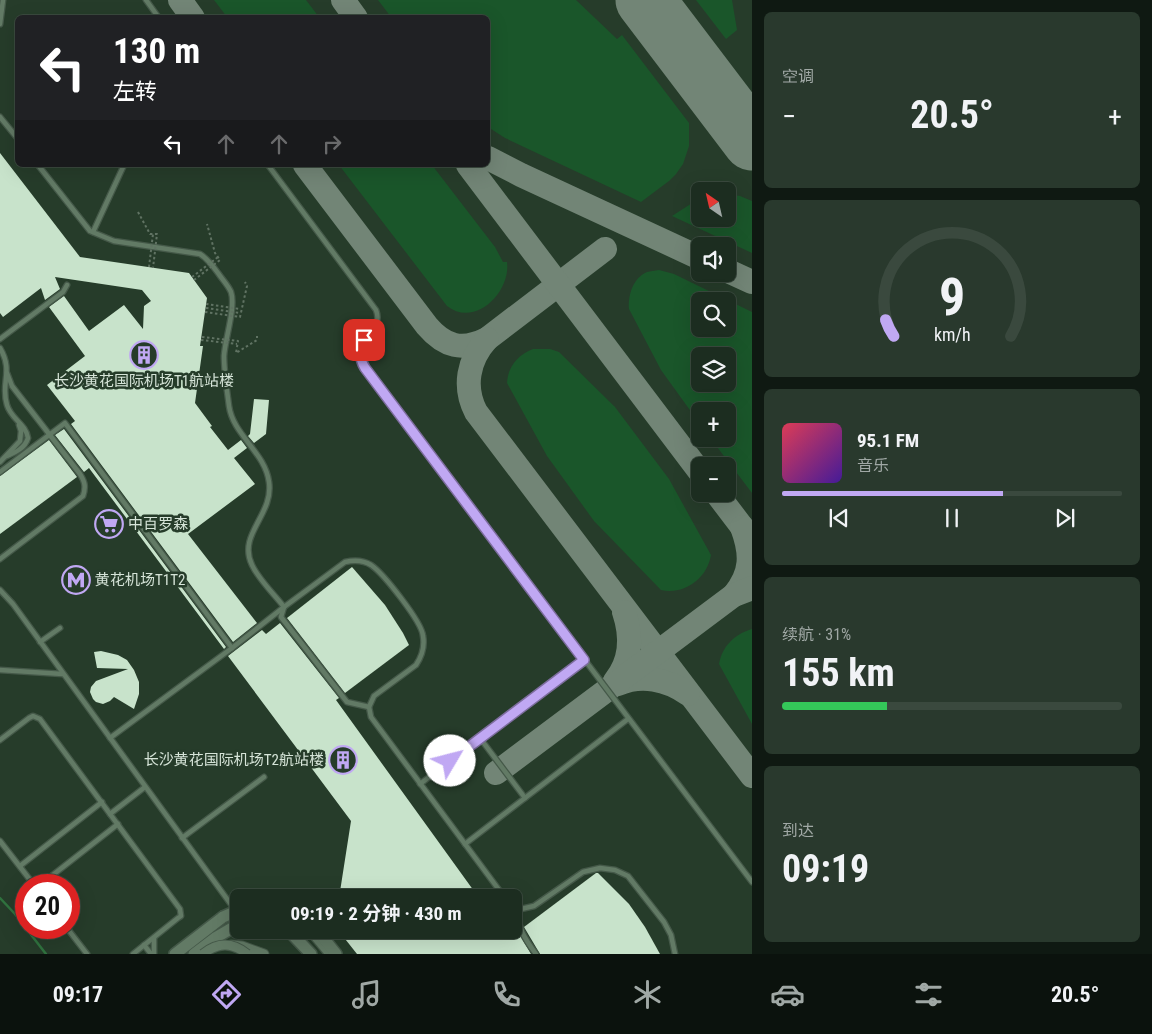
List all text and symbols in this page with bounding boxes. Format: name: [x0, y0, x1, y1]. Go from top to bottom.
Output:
text: 130 m: [113, 31, 200, 72]
icon: left: [30, 35, 95, 100]
text: 空调: [782, 67, 814, 86]
text: 左转: [113, 79, 157, 104]
text: 20.5°: [910, 93, 994, 137]
text: −: [782, 100, 796, 133]
text: +: [1108, 100, 1122, 133]
icon: left: [159, 130, 187, 158]
icon: ahead: [212, 130, 240, 158]
icon: ahead: [265, 130, 293, 158]
icon: right: [318, 130, 346, 158]
north arrow: [691, 182, 736, 228]
map controls: [691, 182, 736, 502]
button: sound: [691, 237, 736, 282]
text: 9: [939, 267, 965, 328]
button: search: [691, 292, 736, 337]
pin: [343, 319, 385, 361]
text: km/h: [934, 324, 970, 345]
icon: arrive: [350, 326, 378, 354]
building icon: 长沙黄花国际机场T1航站楼: [129, 340, 159, 370]
button: layers: [691, 347, 736, 392]
place label: 长沙黄花国际机场T1航站楼: [54, 372, 234, 390]
button: +: [691, 402, 736, 447]
text: 95.1 FM: [857, 429, 919, 452]
text: 音乐: [857, 456, 889, 475]
button: −: [691, 457, 736, 502]
icon: previous: [825, 504, 853, 532]
icon: pause: [938, 504, 966, 532]
icon: next: [1051, 504, 1079, 532]
supermarket icon: 中百罗森: [94, 509, 124, 539]
place label: 中百罗森: [128, 515, 188, 533]
metro station icon: 黄花机场T1T2: [61, 565, 91, 595]
place label: 黄花机场T1T2: [95, 571, 185, 589]
text: 续航 · 31%: [782, 625, 851, 644]
text: 155 km: [782, 651, 895, 695]
position arrow: [423, 734, 475, 786]
building icon: 长沙黄花国际机场T2航站楼: [328, 745, 358, 775]
place label: 长沙黄花国际机场T2航站楼: [144, 751, 324, 769]
text: 到达: [782, 821, 814, 840]
text: 09:19: [782, 847, 869, 891]
speed limit sign: 20: [15, 874, 80, 939]
text: 09:19 · 2 分钟 · 430 m: [290, 902, 462, 925]
icon: directions: [209, 977, 244, 1012]
icon: music: [349, 977, 384, 1012]
icon: phone: [489, 977, 524, 1012]
icon: climate: [630, 977, 665, 1012]
icon: car: [770, 977, 805, 1012]
icon: filters: [911, 977, 946, 1012]
text: 09:17: [53, 982, 103, 1007]
text: 20.5°: [1051, 982, 1099, 1007]

